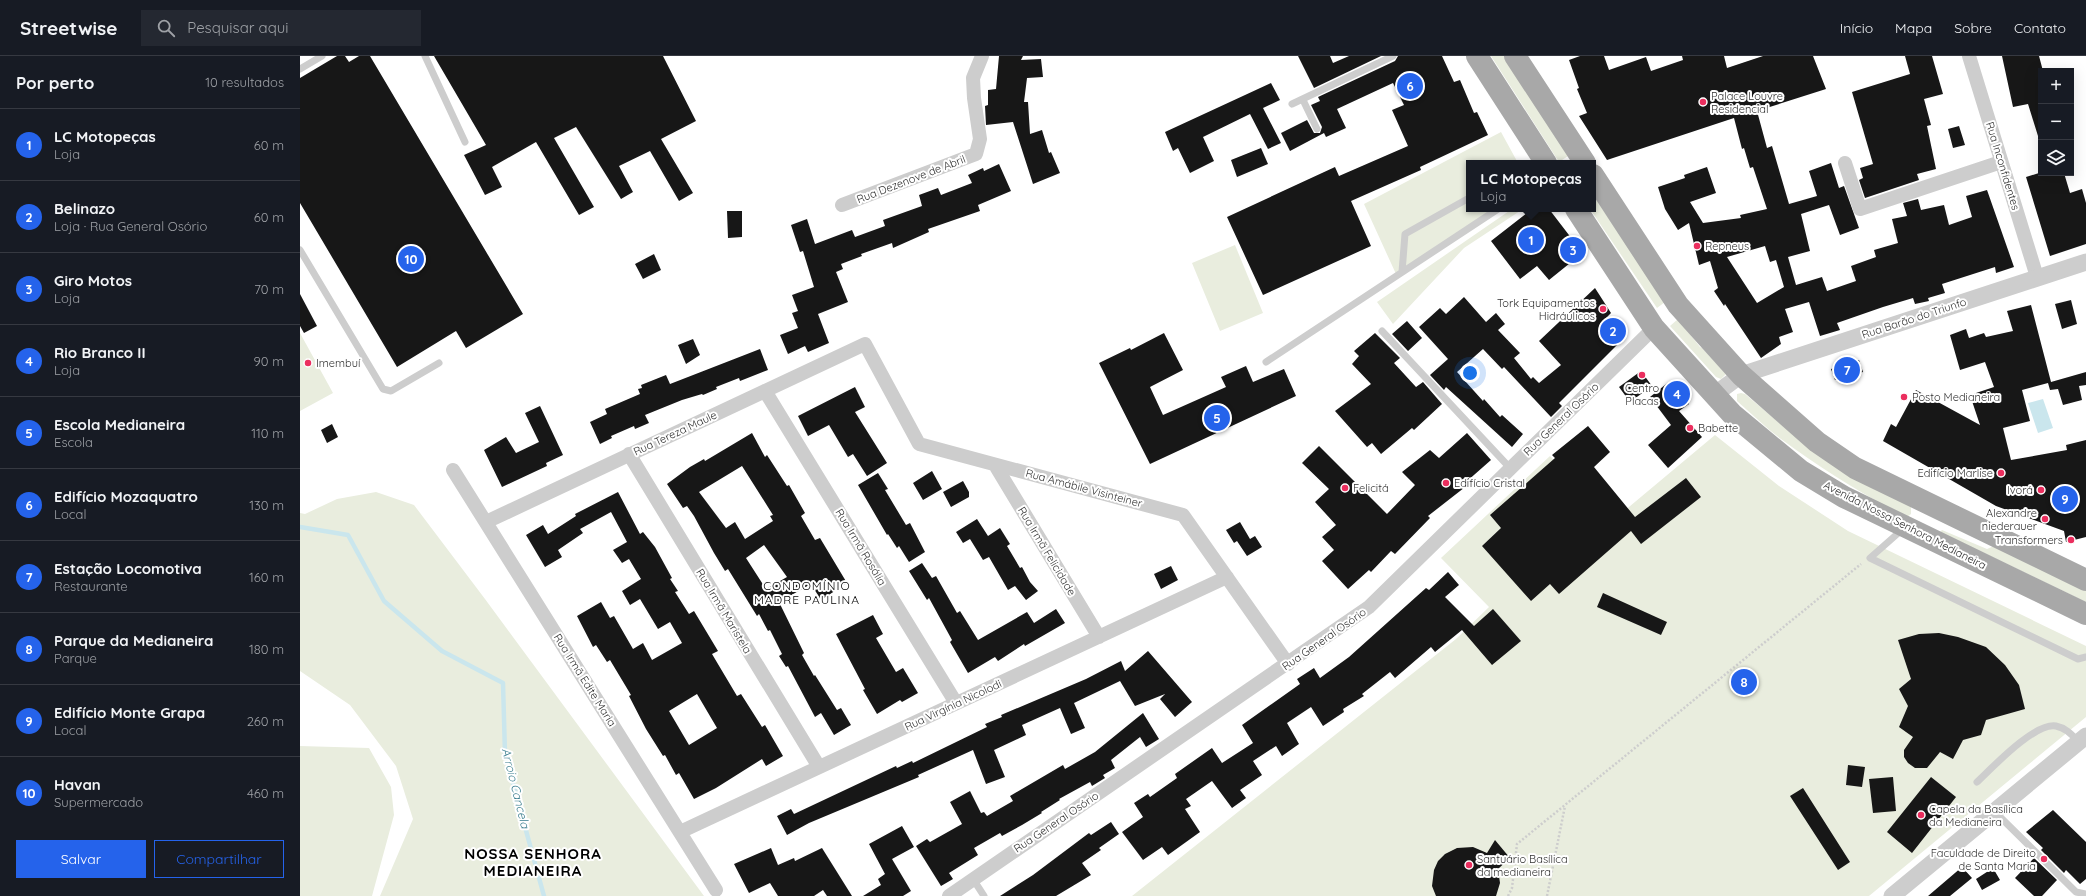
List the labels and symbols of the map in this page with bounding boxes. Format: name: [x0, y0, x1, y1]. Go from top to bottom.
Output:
pin: 6: [1397, 71, 1423, 101]
place label: Palace Louvre Residencial: [1711, 89, 1783, 116]
marker: Palace Louvre Residencial: [1698, 97, 1708, 107]
street label: Rua Inconfidentes: [1983, 120, 2023, 212]
street label: Rua Dezenove de Abril: [855, 152, 967, 206]
pin: 1: [1518, 225, 1544, 255]
pin: 3: [1560, 235, 1586, 265]
place label: Repneus: [1705, 239, 1749, 253]
marker: Repneus: [1692, 241, 1702, 251]
pin: 10: [398, 244, 424, 274]
street label: Rua Barão do Triunfo: [1860, 294, 1968, 342]
place label: Tork Equipamentos Hidráulicos: [1497, 296, 1595, 323]
marker: Tork Equipamentos Hidráulicos: [1598, 304, 1608, 314]
pin: 2: [1600, 316, 1626, 346]
pin: 7: [1834, 355, 1860, 385]
place label: Imembuí: [316, 356, 361, 370]
marker: Imembuí: [303, 358, 313, 368]
your location: [1460, 363, 1480, 383]
marker: Centro Placas: [1637, 370, 1647, 380]
street label: Rua General Osório: [1520, 379, 1602, 459]
pin: 4: [1664, 379, 1690, 409]
place label: Centro Placas: [1625, 381, 1659, 408]
place label: Posto Medianeira: [1912, 390, 2000, 404]
marker: Posto Medianeira: [1899, 392, 1909, 402]
pin: 5: [1204, 403, 1230, 433]
street label: Rua Tereza Maule: [631, 408, 719, 458]
place label: Babette: [1698, 421, 1738, 435]
marker: Babette: [1685, 423, 1695, 433]
street label: Rua Amábile Visinteiner: [1024, 466, 1145, 511]
place label: Edifício Marlise: [1918, 466, 1993, 480]
marker: Edifício Marlise: [1996, 468, 2006, 478]
place label: Edifício Cristal: [1454, 476, 1525, 490]
marker: Edifício Cristal: [1441, 478, 1451, 488]
street label: Avenida Nossa Senhora Medianeira: [1821, 478, 1989, 572]
place label: Felicitá: [1353, 481, 1389, 495]
marker: Felicitá: [1340, 483, 1350, 493]
place label: Ivorá: [2007, 483, 2033, 497]
pin: 9: [2052, 484, 2078, 514]
marker: Ivorá: [2036, 485, 2046, 495]
street label: Rua Irmã Felicidade: [1015, 504, 1079, 598]
street label: Rua Irmã Rosália: [833, 506, 889, 588]
place label: Alexandre niederauer: [1982, 506, 2038, 533]
marker: Alexandre niederauer: [2040, 514, 2050, 524]
place label: Transformers: [1995, 533, 2063, 547]
marker: Transformers: [2066, 535, 2076, 545]
street label: Rua Irmã Maristela: [693, 566, 755, 656]
district label: CONDOMÍNIO MADRE PAULINA: [754, 578, 860, 607]
street label: Rua General Osório: [1279, 605, 1369, 673]
street label: Rua Irmã Edite Maria: [551, 631, 619, 729]
pin: 8: [1731, 667, 1757, 697]
street label: Rua Virgínia Nicolodi: [902, 676, 1004, 734]
water label: Arroio Cancela: [499, 746, 533, 830]
street label: Rua General Osório: [1011, 788, 1101, 856]
place label: Capela da Basílica da Medianeira: [1929, 802, 2023, 829]
marker: Capela da Basílica da Medianeira: [1916, 810, 1926, 820]
district label: NOSSA SENHORA MEDIANEIRA: [464, 844, 602, 880]
place label: Faculdade de Direito de Santa Maria: [1931, 846, 2036, 873]
place label: Santuário Basílica da medianeira: [1477, 852, 1568, 879]
marker: Faculdade de Direito de Santa Maria: [2039, 854, 2049, 864]
marker: Santuário Basílica da medianeira: [1464, 860, 1474, 870]

